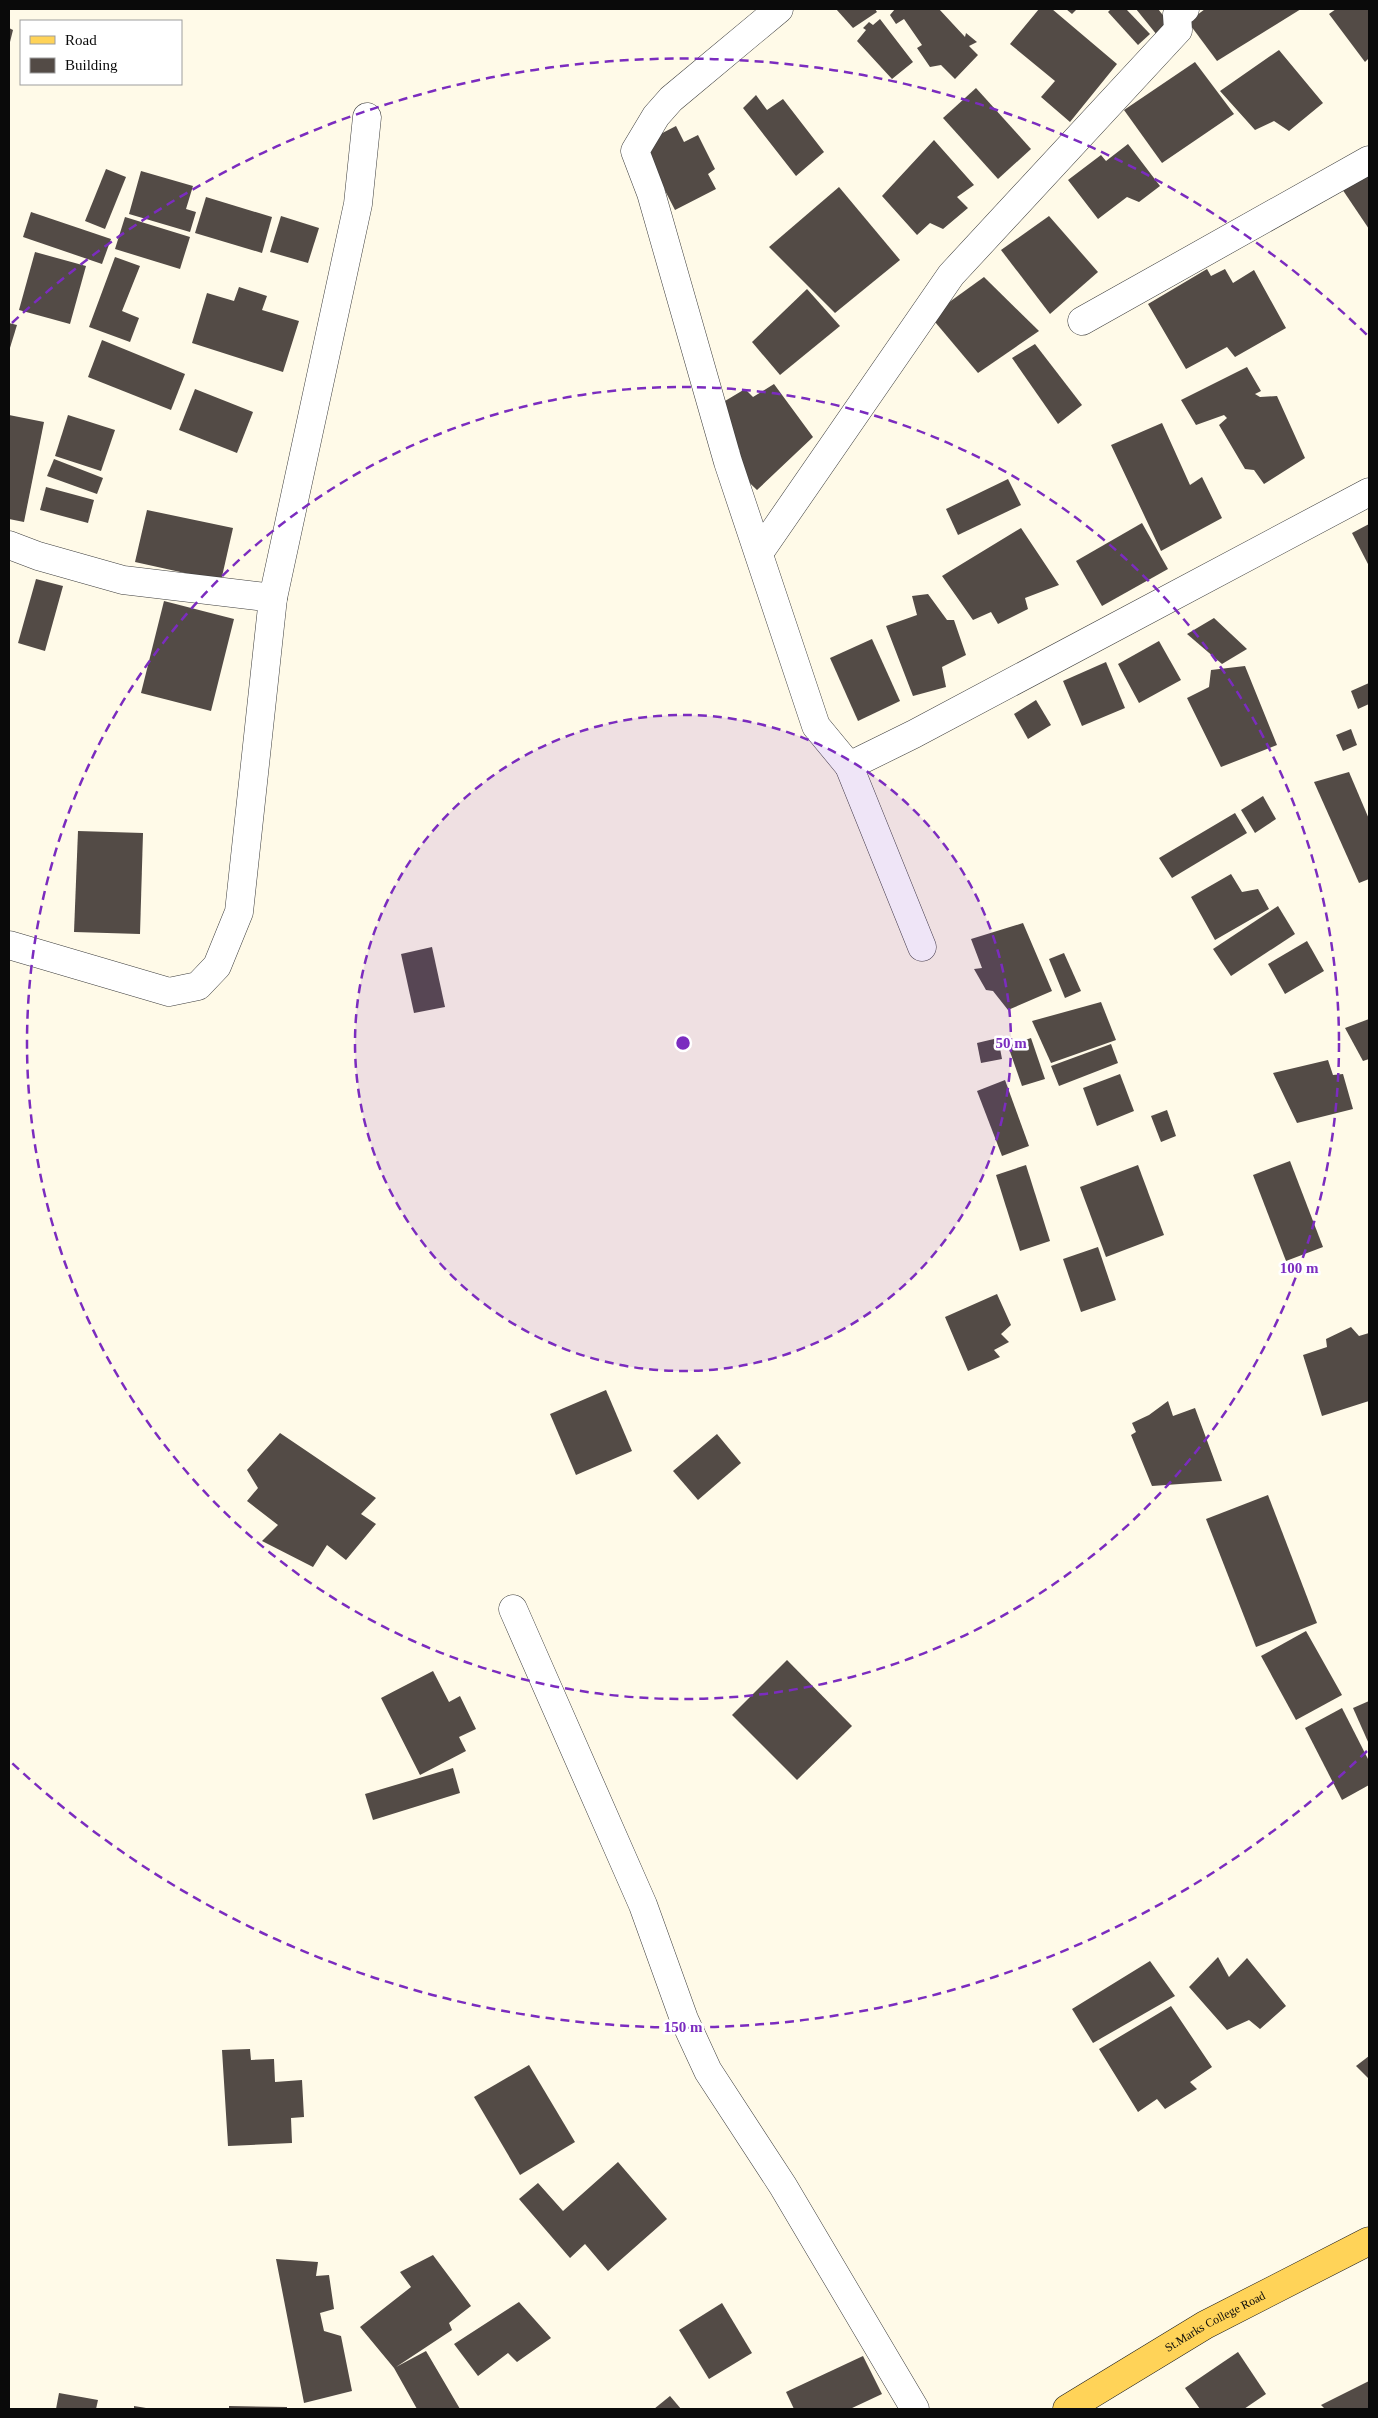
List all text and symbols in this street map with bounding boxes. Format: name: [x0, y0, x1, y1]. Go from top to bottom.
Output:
legend: [20, 20, 182, 85]
text: Road: [65, 32, 97, 48]
text: Building: [65, 57, 118, 73]
centre of rings: [674, 1034, 692, 1052]
text: 50 m: [995, 1035, 1027, 1051]
text: 100 m: [1280, 1260, 1319, 1276]
text: 150 m: [664, 2019, 703, 2035]
street label: St.Marks College Road: [1162, 2288, 1268, 2355]

